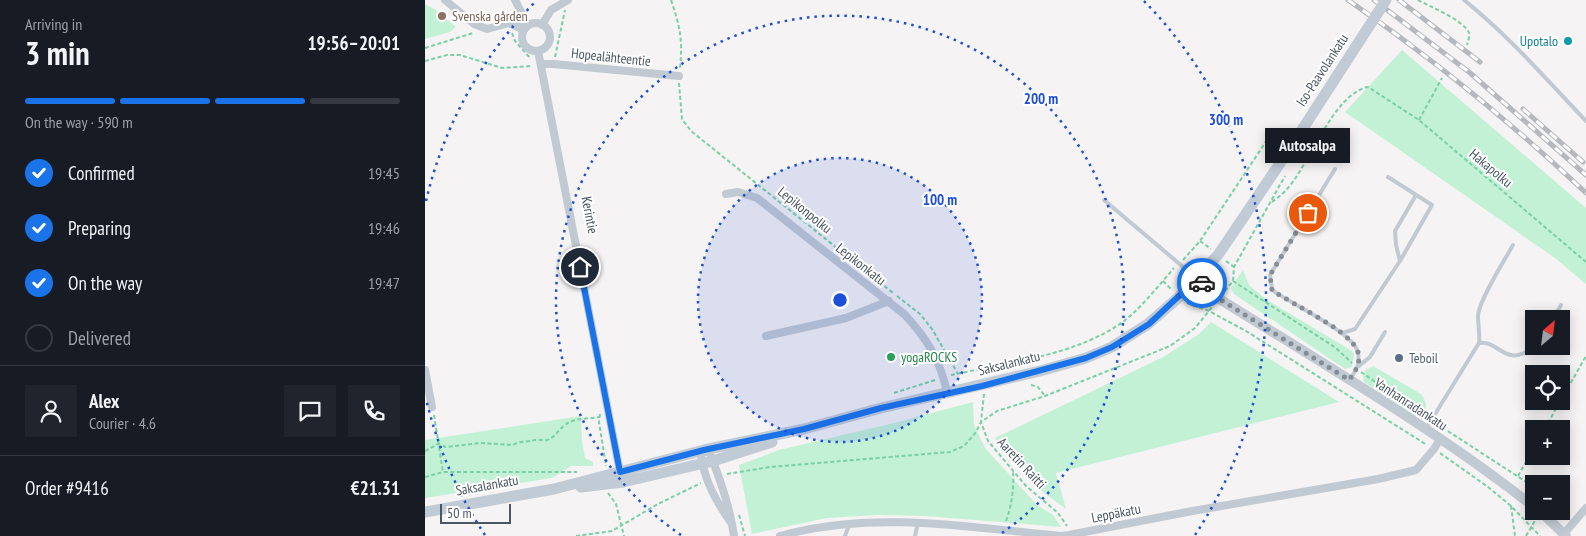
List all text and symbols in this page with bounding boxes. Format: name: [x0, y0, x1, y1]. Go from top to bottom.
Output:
place label: Svenska gården: [452, 7, 528, 25]
marker: Svenska gården: [436, 10, 448, 22]
text: Arriving in: [25, 14, 82, 34]
street label: Iso-Paavolankatu: [1292, 30, 1352, 110]
text: 19:56–20:01: [307, 31, 400, 55]
text: 3 min: [25, 32, 90, 74]
place label: Upotalo: [1520, 32, 1558, 50]
marker: Upotalo: [1562, 35, 1574, 47]
street label: Hopealähteentie: [570, 44, 652, 70]
text: 200 m: [1024, 89, 1058, 108]
text: 300 m: [1209, 110, 1243, 129]
text: On the way · 590 m: [25, 112, 133, 132]
callout: Autosalpa: [1265, 128, 1351, 163]
text: Autosalpa: [1279, 135, 1336, 155]
street label: Hakapolku: [1466, 145, 1516, 191]
icon: check: [25, 159, 53, 187]
text: Confirmed: [68, 161, 135, 185]
text: 19:45: [368, 163, 400, 183]
street label: Lepikonpolku: [774, 183, 836, 237]
text: 100 m: [923, 190, 957, 209]
pin: [1287, 192, 1329, 234]
street label: Kerintie: [578, 195, 602, 235]
icon: bag: [1294, 199, 1322, 227]
icon: check: [25, 214, 53, 242]
text: Preparing: [68, 216, 131, 240]
text: 19:46: [368, 218, 400, 238]
street label: Lepikonkatu: [832, 239, 890, 289]
pin: [559, 246, 601, 288]
icon: home: [566, 253, 594, 281]
courier: [1177, 258, 1227, 308]
icon: check: [25, 269, 53, 297]
icon: car: [1188, 269, 1216, 297]
text: On the way: [68, 271, 142, 295]
text: 19:47: [368, 273, 400, 293]
centre of rings: [831, 291, 849, 309]
north arrow: [1525, 310, 1570, 355]
map controls: [1525, 310, 1570, 520]
text: Delivered: [68, 326, 131, 350]
street label: Saksalankatu: [976, 347, 1042, 379]
place label: yogaROCKS: [901, 348, 957, 366]
place label: Teboil: [1409, 349, 1439, 367]
marker: yogaROCKS: [885, 351, 897, 363]
marker: Teboil: [1393, 352, 1405, 364]
button: locate: [1525, 365, 1570, 410]
street label: Vanhanradankatu: [1370, 373, 1451, 434]
button: person: [25, 385, 77, 437]
button: chat: [284, 385, 336, 437]
button: phone: [348, 385, 400, 437]
text: Alex: [89, 389, 119, 413]
text: Courier · 4.6: [89, 413, 156, 433]
button: +: [1525, 420, 1570, 465]
street label: Aaretin Raitti: [994, 433, 1050, 493]
street label: Saksalankatu: [454, 471, 520, 499]
button: −: [1525, 475, 1570, 520]
text: Order #9416: [25, 476, 109, 500]
text: €21.31: [351, 476, 400, 500]
street label: Leppäkatu: [1090, 499, 1142, 527]
scale bar: [440, 501, 511, 524]
text: 50 m: [447, 504, 472, 522]

